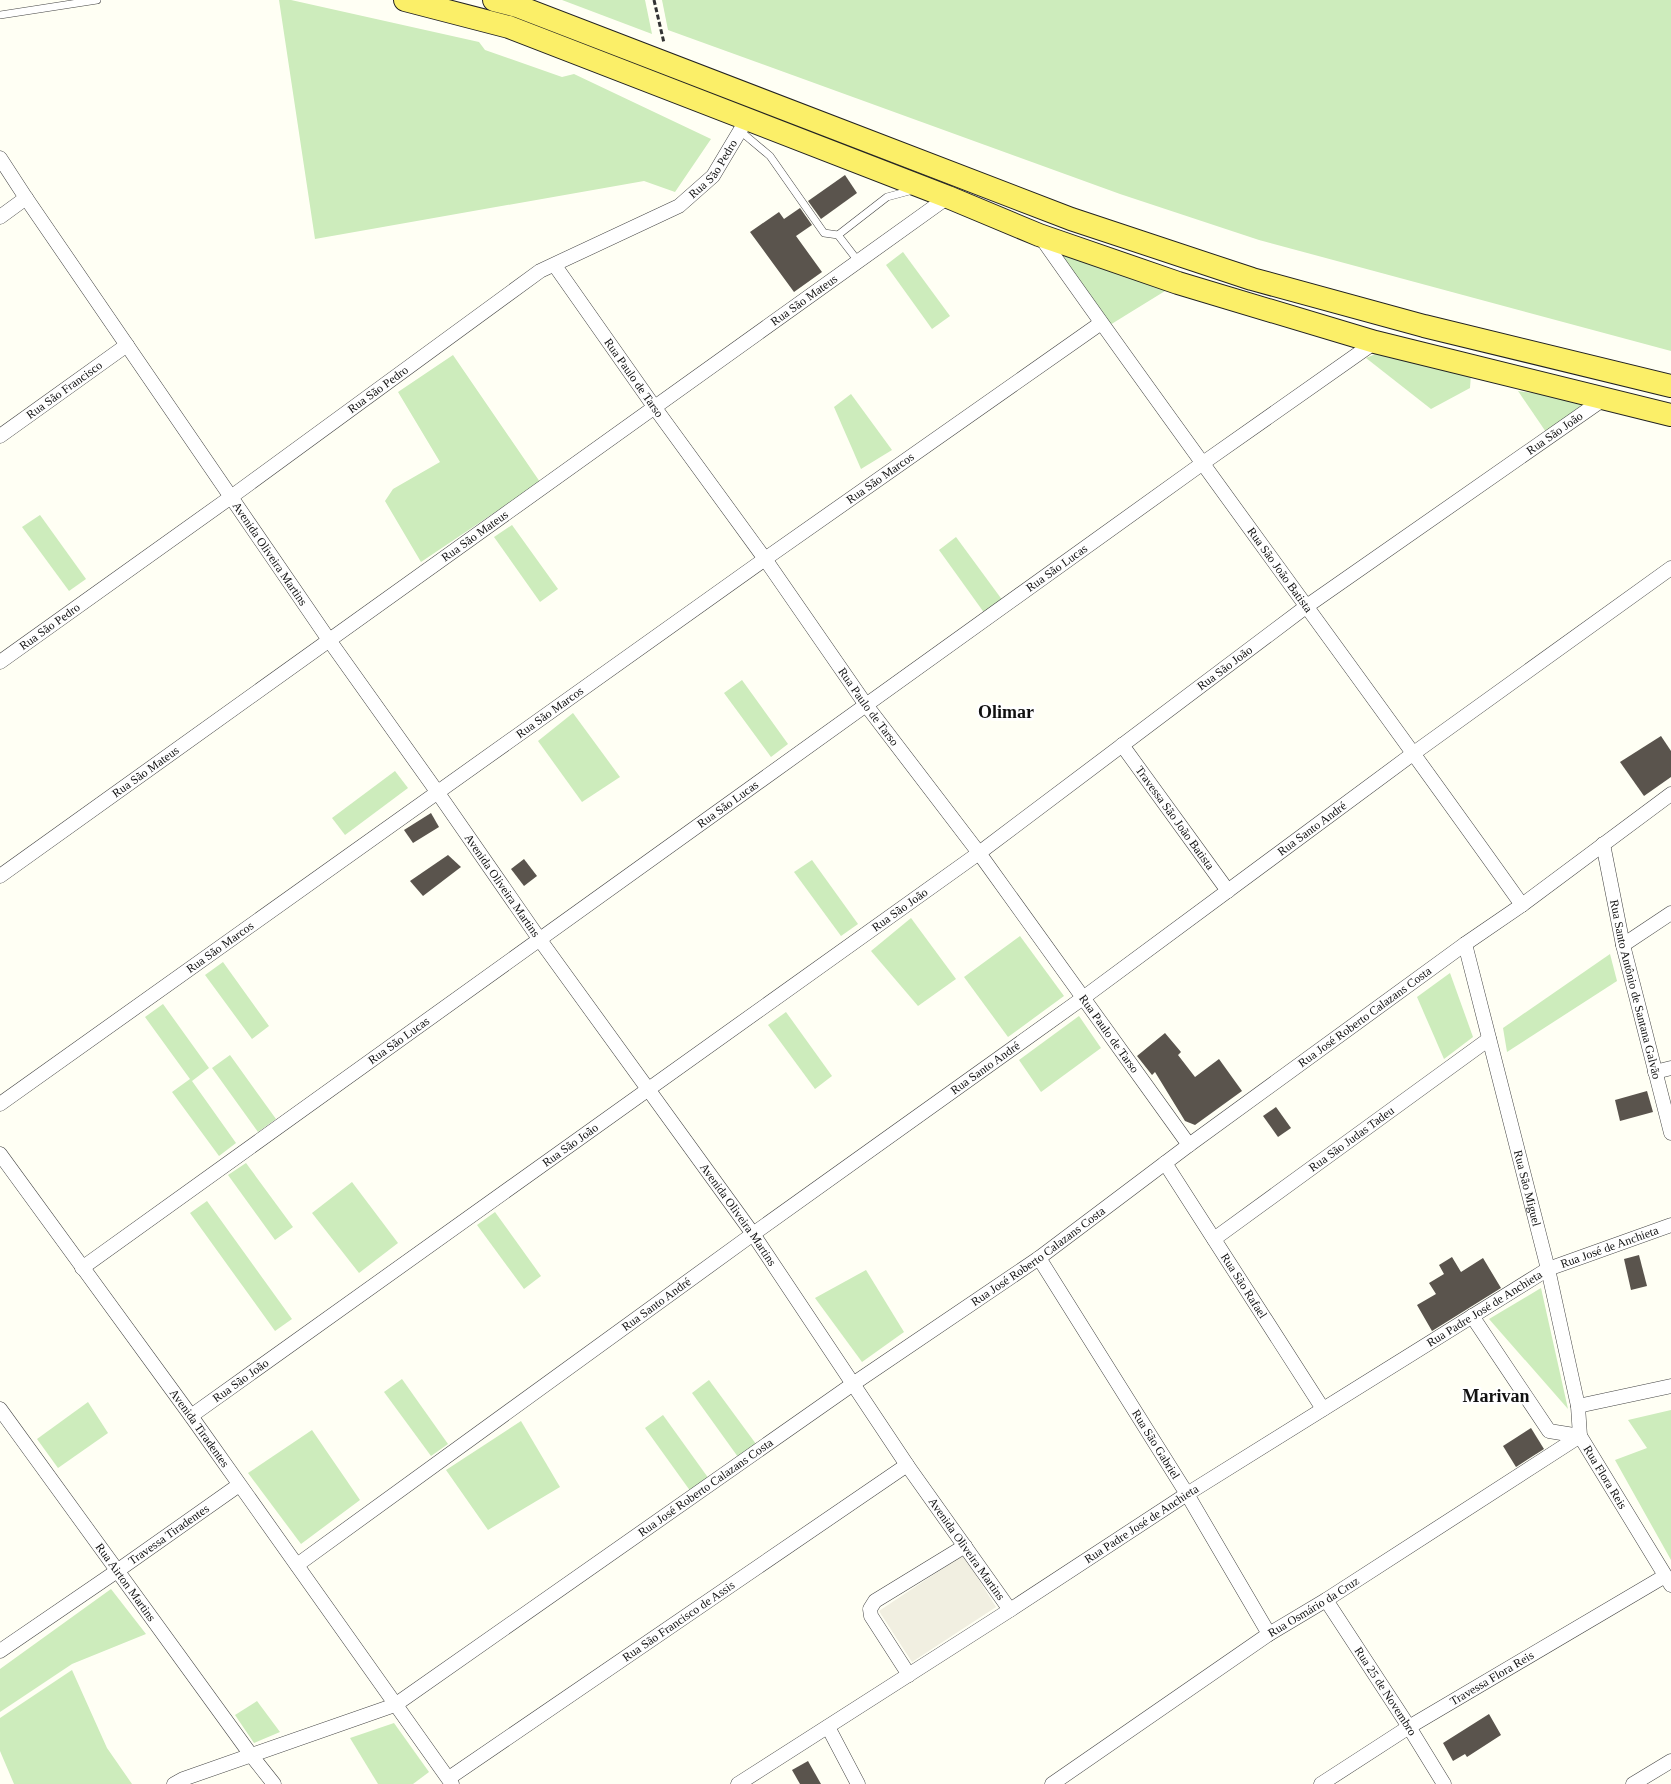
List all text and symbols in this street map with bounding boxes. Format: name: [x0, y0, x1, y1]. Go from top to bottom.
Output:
street label: Rua São Pedro: [686, 137, 740, 201]
street label: Rua São Mateus: [768, 271, 840, 329]
street label: Rua Paulo de Tarso: [601, 336, 666, 420]
street label: Rua São Francisco: [24, 358, 105, 422]
street label: Rua São Pedro: [345, 363, 411, 416]
street label: Rua São João: [1524, 409, 1585, 458]
street label: Rua São Marcos: [844, 449, 917, 507]
street label: Avenida Oliveira Martins: [229, 499, 310, 608]
street label: Rua São Mateus: [439, 507, 511, 565]
street label: Rua São João Batista: [1244, 525, 1316, 616]
street label: Rua São Lucas: [1023, 541, 1090, 595]
street label: Rua São Pedro: [17, 600, 83, 653]
street label: Rua São João: [1194, 643, 1255, 693]
street label: Rua Paulo de Tarso: [835, 665, 902, 749]
street label: Rua São Marcos: [513, 683, 586, 741]
district label: Olimar: [978, 702, 1034, 722]
street label: Rua São Mateus: [109, 743, 182, 800]
street label: Travessa São João Batista: [1133, 763, 1218, 873]
street label: Rua São Lucas: [694, 777, 761, 831]
street label: Rua Santo André: [1275, 799, 1349, 859]
street label: Avenida Oliveira Martins: [461, 831, 543, 940]
street label: Rua São João: [869, 885, 930, 934]
street label: Rua Santo Antônio de Santana Galvão: [1607, 898, 1664, 1081]
street label: Rua São Marcos: [184, 918, 257, 976]
street label: Rua José Roberto Calazans Costa: [1295, 963, 1435, 1070]
street label: Rua Paulo de Tarso: [1076, 992, 1142, 1076]
street label: Rua São Lucas: [365, 1014, 432, 1067]
street label: Rua Santo André: [948, 1038, 1023, 1097]
street label: Rua São Judas Tadeu: [1306, 1103, 1397, 1175]
street label: Rua São João: [540, 1120, 601, 1170]
street label: Rua São Miguel: [1511, 1149, 1544, 1228]
street label: Avenida Oliveira Martins: [697, 1161, 779, 1269]
street label: Rua José Roberto Calazans Costa: [968, 1203, 1108, 1309]
street label: Rua José de Anchieta: [1558, 1223, 1661, 1271]
street label: Rua São Rafael: [1218, 1251, 1270, 1322]
street label: Rua Padre José de Anchieta: [1424, 1267, 1545, 1350]
street label: Rua Santo André: [619, 1274, 694, 1334]
street label: Rua São João: [210, 1356, 271, 1405]
street label: Avenida Tiradentes: [167, 1386, 232, 1470]
district label: Marivan: [1463, 1386, 1530, 1406]
street label: Rua São Gabriel: [1129, 1407, 1183, 1482]
street label: Rua José Roberto Calazans Costa: [635, 1435, 776, 1539]
street label: Rua Flora Reis: [1580, 1443, 1630, 1512]
street label: Rua Padre José de Anchieta: [1082, 1481, 1202, 1566]
street label: Avenida Oliveira Martins: [925, 1495, 1008, 1603]
street label: Travessa Tiradentes: [126, 1501, 212, 1568]
street label: Rua Airton Martins: [93, 1540, 159, 1624]
street label: Rua Osmário da Cruz: [1265, 1573, 1362, 1640]
street label: Rua São Francisco de Assis: [620, 1578, 738, 1664]
street label: Rua 25 de Novembro: [1352, 1644, 1420, 1738]
street label: Travessa Flora Reis: [1447, 1648, 1537, 1708]

